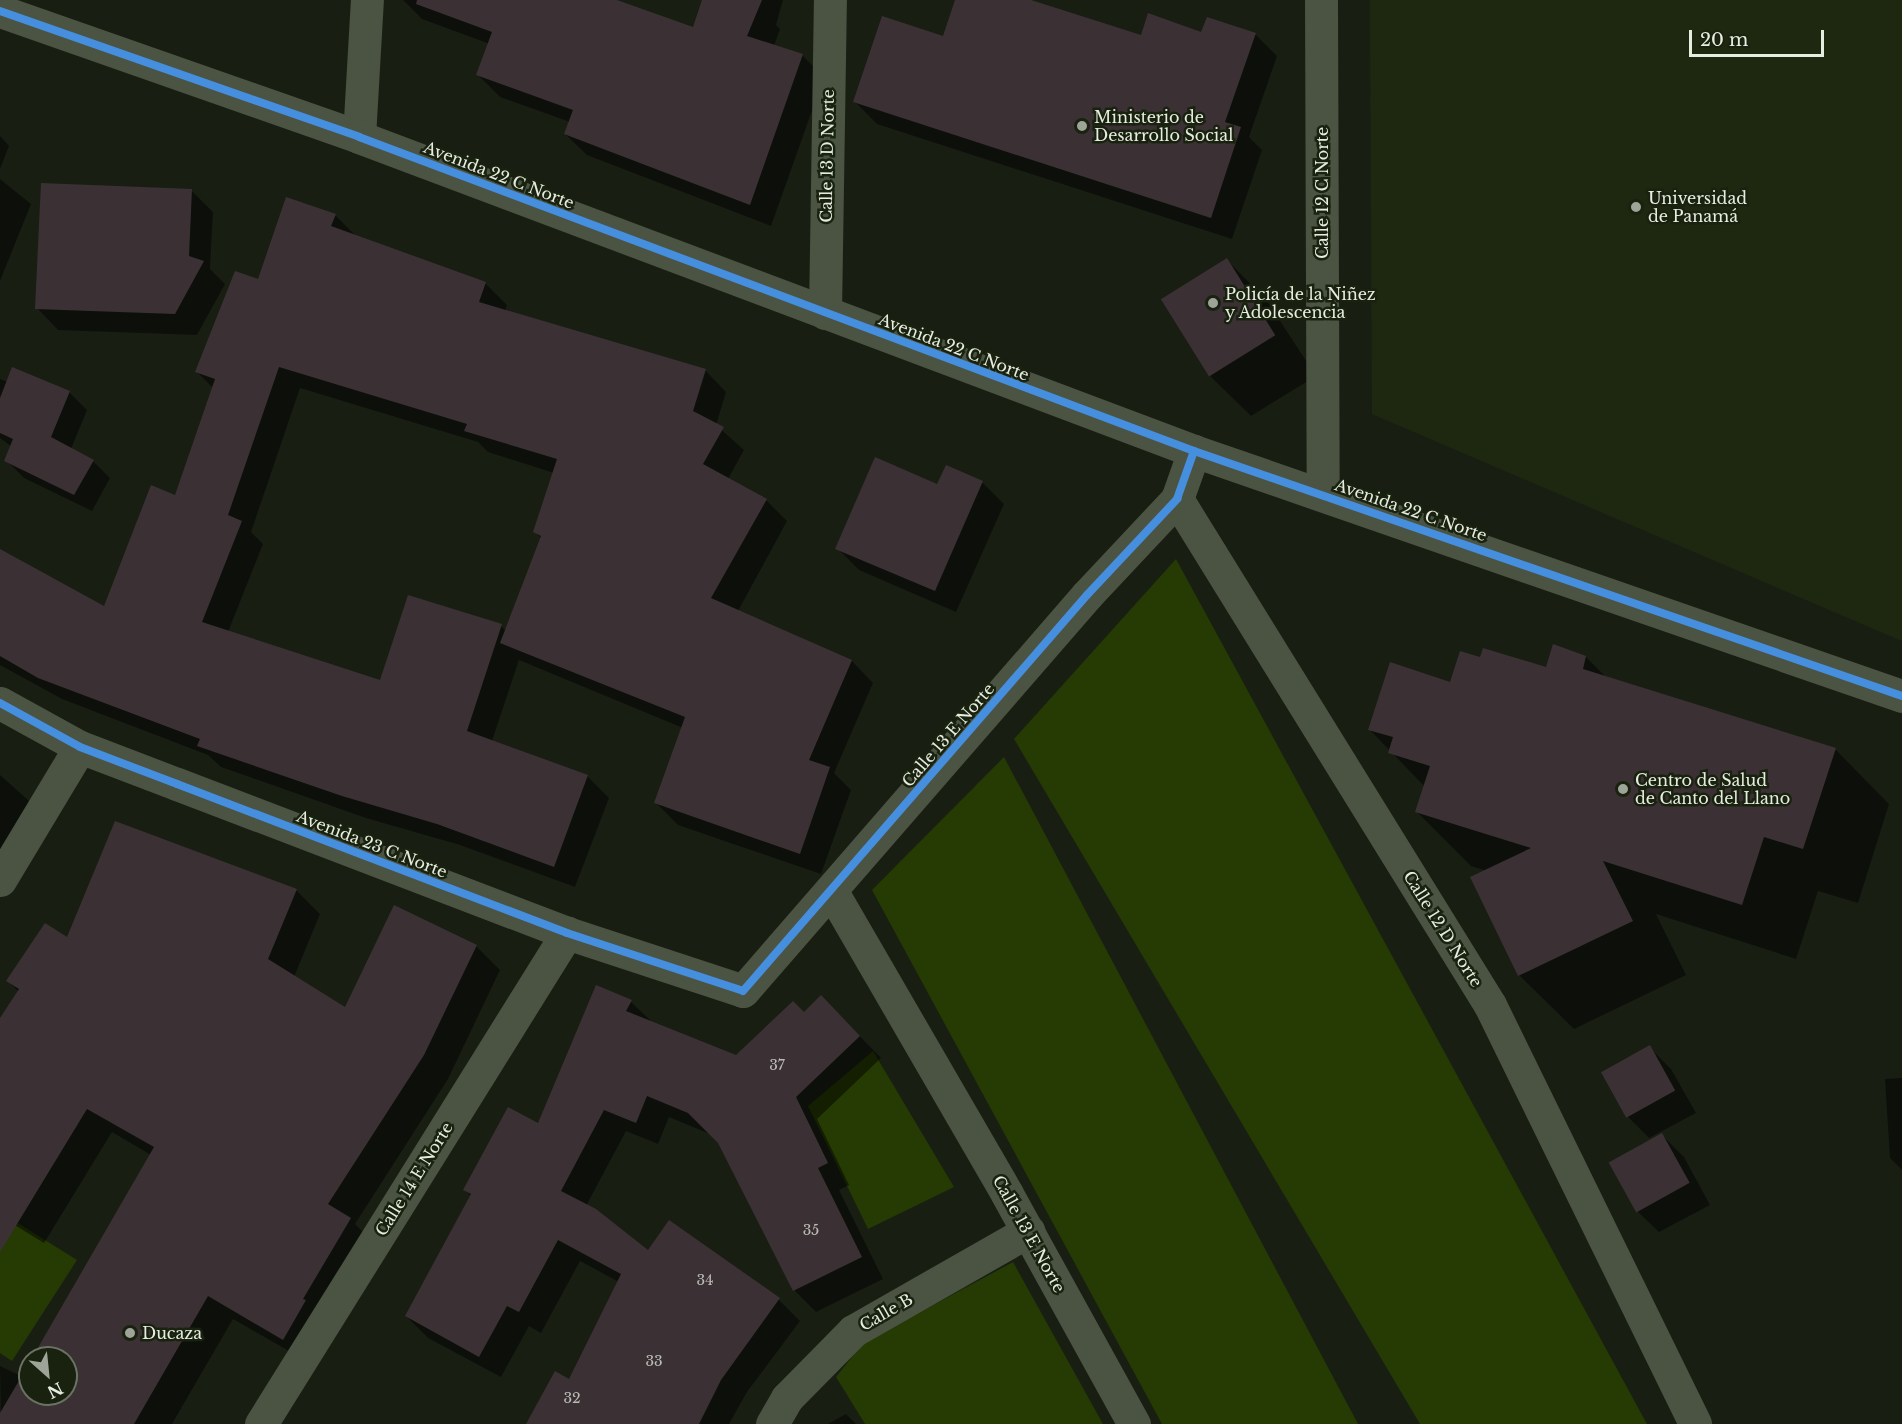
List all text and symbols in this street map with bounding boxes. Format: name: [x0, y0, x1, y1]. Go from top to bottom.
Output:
scale bar: [1692, 18, 1827, 56]
text: 20 m: [1700, 29, 1748, 51]
street label: Calle 13 D Norte: [816, 89, 838, 223]
place label: Ministerio de Desarrollo Social: [1094, 107, 1233, 145]
marker: Ministerio de Desarrollo Social: [1075, 119, 1089, 133]
street label: Calle 12 C Norte: [1312, 127, 1332, 259]
street label: Avenida 22 C Norte: [421, 137, 577, 213]
place label: Universidad de Panamá: [1648, 188, 1747, 226]
marker: Universidad de Panamá: [1629, 200, 1643, 214]
place label: Policía de la Niñez y Adolescencia: [1225, 284, 1376, 322]
marker: Policía de la Niñez y Adolescencia: [1206, 296, 1220, 310]
street label: Avenida 22 C Norte: [876, 309, 1032, 385]
street label: Avenida 22 C Norte: [1332, 475, 1490, 545]
street label: Calle 13 E Norte: [898, 679, 998, 791]
place label: Centro de Salud de Canto del Llano: [1635, 770, 1790, 808]
marker: Centro de Salud de Canto del Llano: [1616, 782, 1630, 796]
street label: Avenida 23 C Norte: [294, 806, 450, 882]
street label: Calle 12 D Norte: [1400, 867, 1486, 991]
house number: 37: [769, 1057, 785, 1073]
street label: Calle 14 E Norte: [371, 1119, 457, 1239]
street label: Calle 13 E Norte: [989, 1172, 1069, 1296]
house number: 35: [803, 1222, 819, 1238]
house number: 34: [697, 1272, 713, 1288]
street label: Calle B: [856, 1289, 916, 1335]
place label: Ducaza: [142, 1323, 202, 1343]
marker: Ducaza: [123, 1326, 137, 1340]
north arrow: [18, 1346, 78, 1406]
house number: 33: [645, 1353, 663, 1369]
text: N: [44, 1378, 67, 1403]
house number: 32: [563, 1390, 581, 1406]

